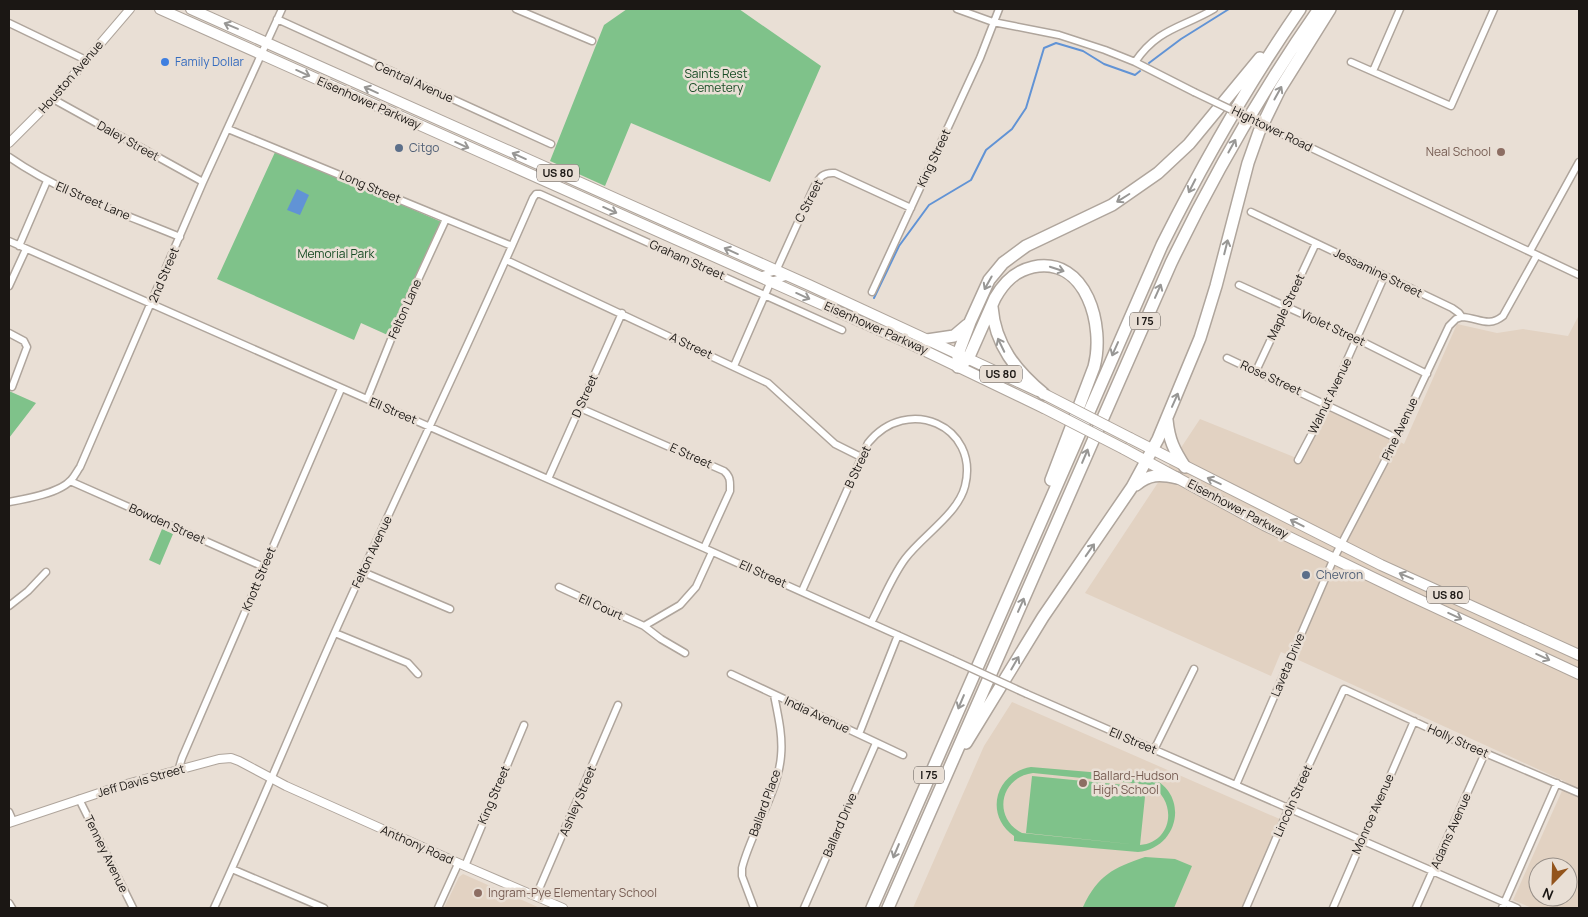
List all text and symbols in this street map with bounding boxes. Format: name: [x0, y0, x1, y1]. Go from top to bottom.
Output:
one-way arrow: [224, 21, 239, 31]
street label: Houston Avenue: [34, 37, 107, 117]
place label: Family Dollar: [175, 53, 244, 70]
marker: Family Dollar: [159, 56, 171, 68]
street label: Central Avenue: [372, 57, 456, 106]
park label: Saints Rest Cemetery: [684, 65, 748, 96]
one-way arrow: [295, 69, 310, 79]
street label: Eisenhower Parkway: [315, 72, 424, 133]
one-way arrow: [364, 84, 379, 94]
one-way arrow: [1274, 86, 1283, 101]
street label: Hightower Road: [1229, 102, 1315, 155]
street label: Daley Street: [94, 117, 162, 165]
street label: King Street: [913, 126, 954, 189]
place label: Citgo: [409, 139, 439, 156]
one-way arrow: [1227, 139, 1237, 154]
one-way arrow: [454, 140, 469, 150]
marker: Citgo: [393, 142, 405, 154]
place label: Neal School: [1426, 143, 1491, 160]
marker: Neal School: [1495, 146, 1507, 158]
one-way arrow: [512, 150, 527, 160]
road number: US 80: [537, 164, 579, 182]
street label: Long Street: [337, 166, 404, 207]
street label: C Street: [790, 176, 827, 225]
street label: Ell Street Lane: [53, 177, 133, 224]
one-way arrow: [1187, 178, 1196, 193]
one-way arrow: [1116, 193, 1130, 203]
one-way arrow: [602, 206, 617, 216]
street label: Graham Street: [647, 235, 728, 284]
one-way arrow: [1222, 239, 1232, 255]
street label: 2nd Street: [144, 244, 183, 305]
street label: Jessamine Street: [1331, 244, 1426, 301]
park label: Memorial Park: [297, 245, 376, 262]
one-way arrow: [724, 245, 739, 255]
one-way arrow: [1049, 265, 1065, 275]
street label: Maple Street: [1263, 271, 1308, 343]
street label: Felton Lane: [384, 276, 425, 341]
one-way arrow: [983, 276, 993, 291]
one-way arrow: [1154, 284, 1164, 299]
one-way arrow: [795, 291, 810, 301]
street label: Eisenhower Parkway: [822, 297, 931, 358]
street label: Violet Street: [1298, 305, 1368, 350]
road number: I 75: [1130, 312, 1160, 330]
street label: A Street: [667, 328, 715, 363]
one-way arrow: [996, 338, 1005, 353]
one-way arrow: [1110, 341, 1120, 356]
street label: Walnut Avenue: [1304, 355, 1355, 437]
street label: Rose Street: [1238, 356, 1305, 399]
road number: US 80: [980, 366, 1022, 382]
street label: D Street: [567, 371, 602, 420]
street label: Ell Street: [367, 393, 420, 428]
one-way arrow: [1172, 393, 1181, 408]
street label: Pine Avenue: [1378, 395, 1422, 463]
street label: E Street: [667, 439, 715, 472]
street label: B Street: [840, 443, 875, 491]
one-way arrow: [1081, 449, 1091, 464]
street label: Eisenhower Parkway: [1185, 475, 1292, 543]
one-way arrow: [1207, 476, 1222, 486]
street label: Bowden Street: [126, 499, 208, 548]
street label: Felton Avenue: [347, 513, 396, 591]
one-way arrow: [1290, 518, 1305, 527]
one-way arrow: [1085, 543, 1095, 557]
street label: Knott Street: [237, 544, 280, 613]
street label: Ell Street: [737, 556, 790, 592]
place label: Chevron: [1316, 566, 1363, 583]
marker: Chevron: [1300, 569, 1312, 581]
one-way arrow: [1399, 570, 1414, 580]
road number: US 80: [1427, 586, 1469, 604]
street label: Ell Court: [576, 589, 626, 624]
one-way arrow: [1016, 598, 1026, 613]
one-way arrow: [1447, 612, 1462, 622]
street label: Laveta Drive: [1267, 630, 1309, 699]
one-way arrow: [1535, 653, 1550, 662]
one-way arrow: [1011, 656, 1021, 670]
street label: India Avenue: [782, 692, 853, 737]
one-way arrow: [955, 694, 965, 709]
street label: Holly Street: [1425, 720, 1491, 762]
street label: Ell Street: [1107, 723, 1160, 758]
street label: Jeff Davis Street: [95, 760, 187, 801]
street label: Lincoln Street: [1269, 762, 1316, 839]
street label: King Street: [474, 763, 514, 827]
street label: Ashley Street: [555, 763, 600, 839]
road number: I 75: [914, 766, 944, 784]
street label: Ballard Place: [745, 767, 785, 839]
place label: Ballard-Hudson High School: [1093, 767, 1179, 798]
street label: Monroe Avenue: [1347, 771, 1398, 857]
marker: Ballard-Hudson High School: [1077, 777, 1089, 789]
street label: Ballard Drive: [818, 790, 861, 859]
street label: Adams Avenue: [1426, 790, 1475, 871]
street label: Tenney Avenue: [80, 812, 132, 895]
street label: Anthony Road: [378, 821, 456, 868]
one-way arrow: [891, 843, 901, 858]
north arrow: [1528, 857, 1578, 907]
place label: Ingram-Pye Elementary School: [488, 884, 657, 901]
text: N: [1539, 884, 1556, 905]
marker: Ingram-Pye Elementary School: [472, 887, 484, 899]

